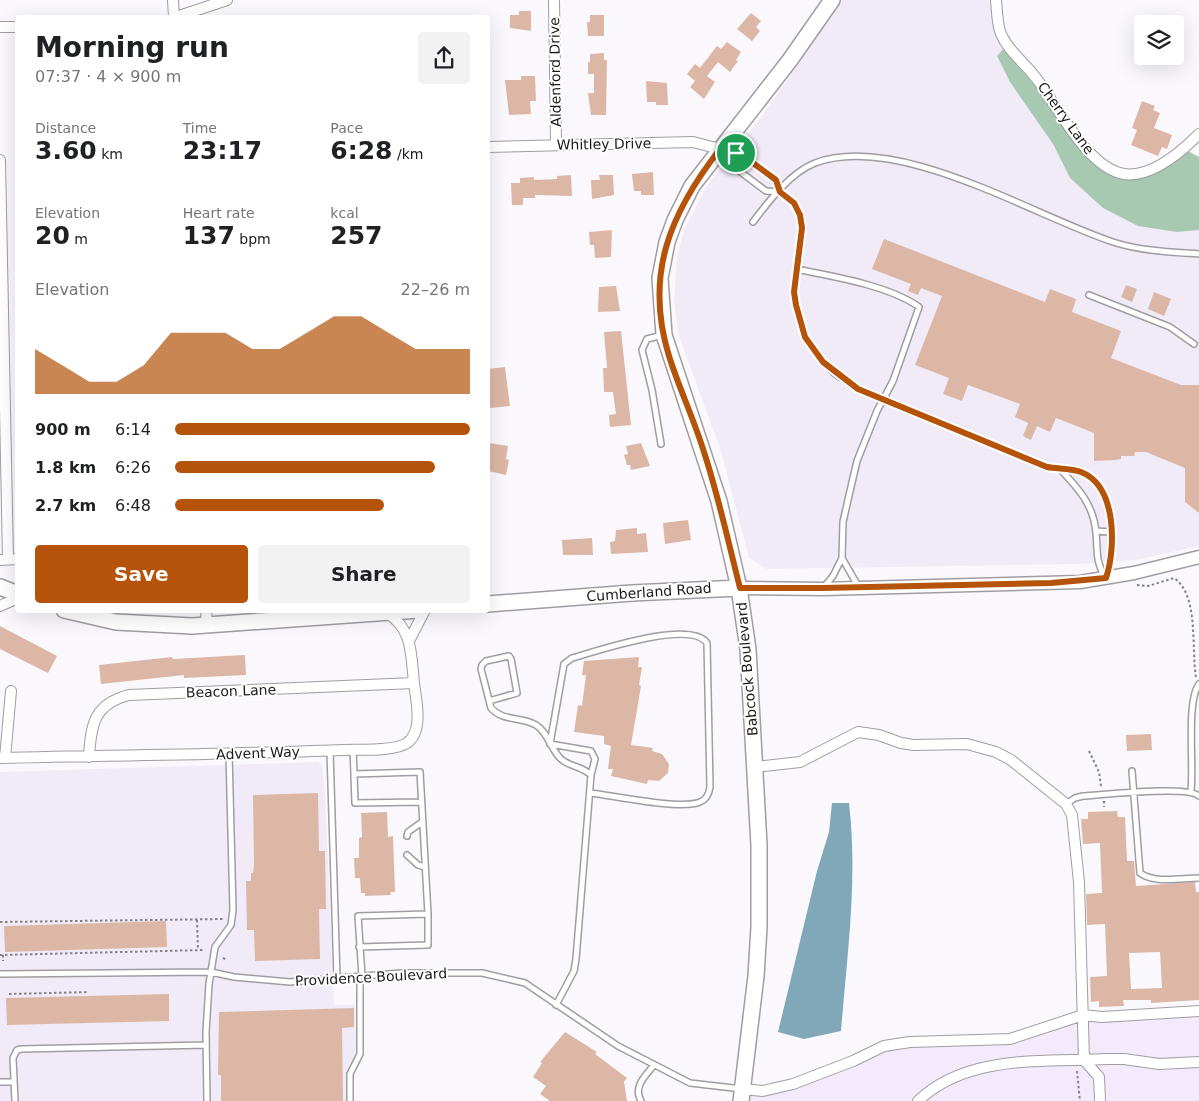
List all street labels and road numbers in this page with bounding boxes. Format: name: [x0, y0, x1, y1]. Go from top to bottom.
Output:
street label: Aldenford Drive: [546, 17, 564, 127]
street label: Cherry Lane: [1035, 79, 1097, 157]
street label: Whitley Drive: [557, 135, 651, 153]
street label: Cumberland Road: [586, 580, 712, 604]
street label: Babcock Boulevard: [733, 601, 761, 737]
street label: Beacon Lane: [186, 681, 276, 701]
street label: Advent Way: [216, 744, 300, 762]
street label: Providence Boulevard: [295, 965, 447, 989]

